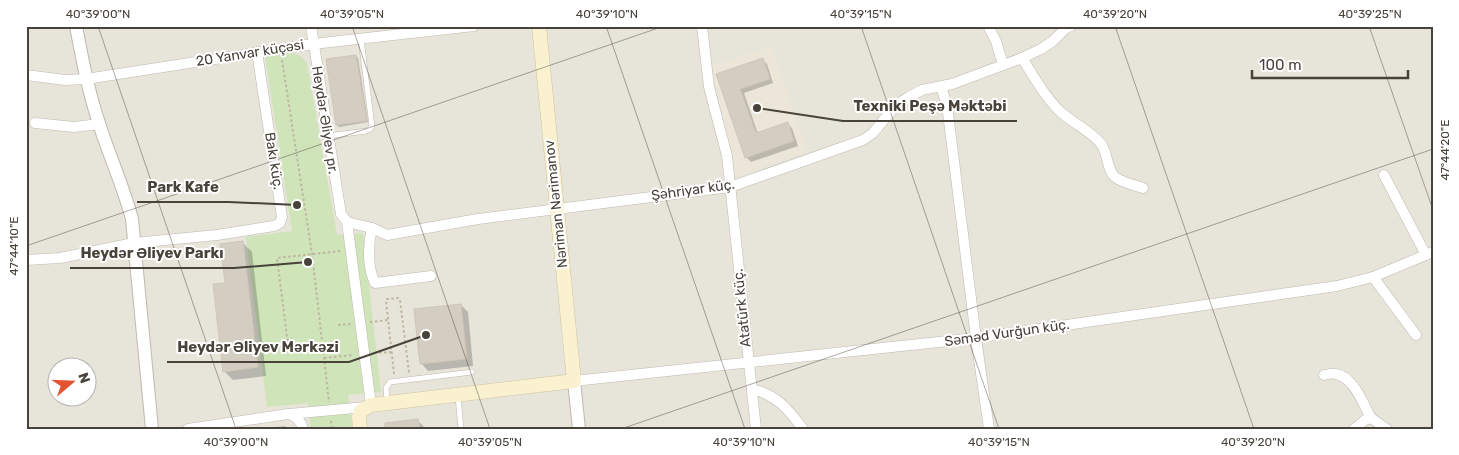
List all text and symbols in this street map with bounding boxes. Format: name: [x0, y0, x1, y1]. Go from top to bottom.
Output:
text: 40°39'00"N: [66, 7, 130, 21]
text: 40°39'05"N: [320, 7, 384, 21]
text: 40°39'10"N: [576, 7, 638, 21]
text: 40°39'15"N: [830, 7, 892, 21]
text: 40°39'20"N: [1083, 7, 1147, 21]
text: 40°39'25"N: [1338, 7, 1402, 21]
street label: 20 Yanvar küçəsi: [195, 36, 305, 70]
scale bar: [1252, 48, 1408, 80]
text: 100 m: [1259, 56, 1301, 74]
street label: Heydər Əliyev pr.: [308, 65, 342, 175]
callout: Texniki Peşə Məktəbi: [843, 91, 1017, 121]
text: Texniki Peşə Məktəbi: [853, 97, 1007, 115]
text: 47°44'20"E: [1438, 119, 1452, 181]
street label: Bakı küç.: [261, 131, 287, 191]
street label: Nəriman Nərimanov: [541, 139, 571, 269]
callout: Park Kafe: [137, 172, 229, 202]
street label: Şəhriyar küç.: [650, 176, 736, 204]
text: Park Kafe: [147, 178, 219, 196]
text: 47°44'10"E: [7, 216, 21, 276]
callout: Heydər Əliyev Parkı: [70, 238, 234, 268]
text: Heydər Əliyev Parkı: [80, 244, 224, 262]
street label: Atatürk küç.: [729, 268, 755, 348]
street label: Səməd Vurğun küç.: [943, 316, 1071, 350]
callout: Heydər Əliyev Mərkəzi: [167, 332, 349, 362]
text: Heydər Əliyev Mərkəzi: [177, 338, 339, 356]
north arrow: [48, 358, 98, 408]
text: N: [74, 370, 93, 385]
text: 40°39'00"N: [204, 435, 268, 449]
text: 40°39'05"N: [458, 435, 522, 449]
text: 40°39'10"N: [713, 435, 775, 449]
text: 40°39'15"N: [968, 435, 1030, 449]
text: 40°39'20"N: [1221, 435, 1285, 449]

